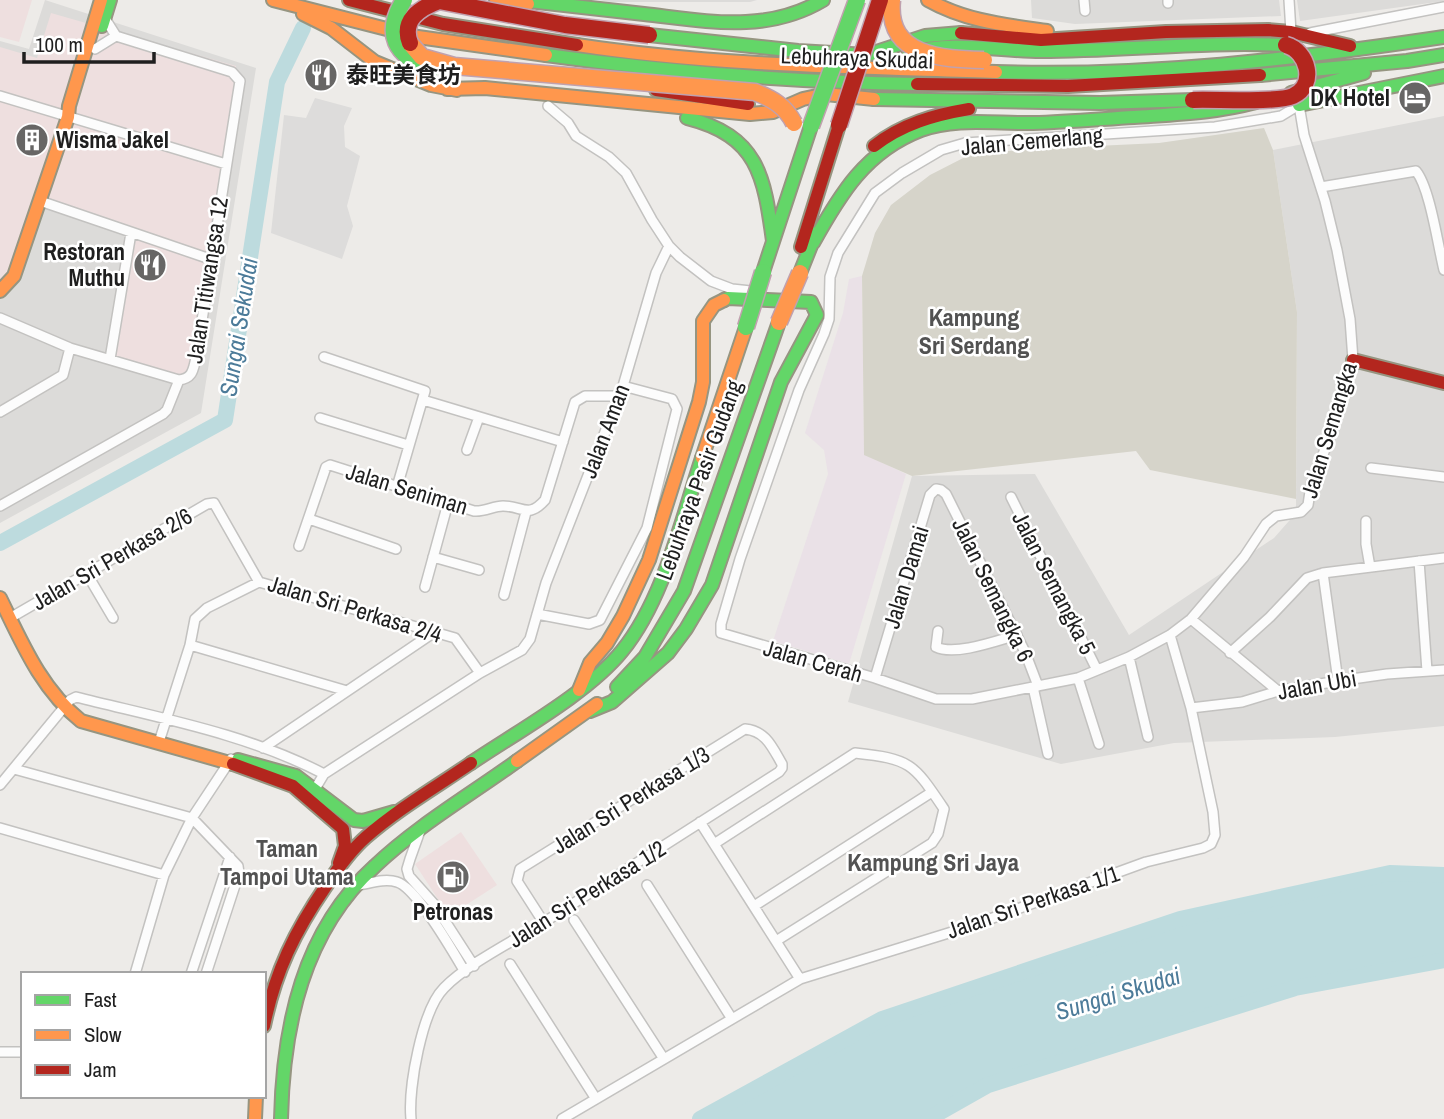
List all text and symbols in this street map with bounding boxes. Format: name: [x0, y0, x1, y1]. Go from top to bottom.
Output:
scale bar: [24, 21, 154, 65]
text: 100 m: [35, 30, 83, 59]
street label: Lebuhraya Skudai: [780, 39, 934, 76]
restaurant icon: 泰旺美食坊: [302, 56, 340, 94]
place label: 泰旺美食坊: [346, 59, 461, 90]
hotel icon: DK Hotel: [1396, 79, 1434, 117]
place label: DK Hotel: [1310, 82, 1390, 113]
street label: Jalan Cemerlang: [960, 119, 1105, 162]
building icon: Wisma Jakel: [13, 121, 51, 159]
place label: Wisma Jakel: [56, 124, 169, 155]
street label: Jalan Titiwangsa 12: [178, 195, 235, 365]
place label: Restoran Muthu: [43, 236, 125, 293]
restaurant icon: Restoran Muthu: [131, 246, 169, 284]
water label: Sungai Sekudai: [211, 255, 265, 399]
district label: Kampung Sri Serdang: [919, 301, 1029, 361]
street label: Jalan Semangka: [1293, 358, 1364, 502]
street label: Lebuhraya Pasir Gudang: [648, 375, 749, 584]
street label: Jalan Aman: [572, 379, 637, 482]
street label: Jalan Seniman: [342, 455, 472, 522]
street label: Jalan Sri Perkasa 2/6: [26, 500, 198, 617]
street label: Jalan Semangka 5: [1005, 506, 1104, 659]
street label: Jalan Semangka 6: [945, 513, 1042, 667]
street label: Jalan Damai: [875, 522, 936, 632]
street label: Jalan Sri Perkasa 2/4: [264, 567, 446, 650]
street label: Jalan Cerah: [760, 632, 866, 689]
street label: Jalan Ubi: [1275, 662, 1359, 707]
street label: Jalan Sri Perkasa 1/3: [546, 739, 715, 861]
district label: Taman Tampoi Utama: [220, 832, 354, 892]
street label: Jalan Sri Perkasa 1/2: [502, 833, 671, 955]
district label: Kampung Sri Jaya: [847, 846, 1019, 878]
street label: Jalan Sri Perkasa 1/1: [943, 857, 1124, 946]
fuel station icon: Petronas: [434, 858, 472, 896]
place label: Petronas: [413, 896, 493, 927]
water label: Sungai Skudai: [1051, 959, 1185, 1027]
legend: [21, 972, 266, 1098]
text: Fast: [84, 985, 117, 1014]
text: Slow: [84, 1020, 122, 1049]
text: Jam: [84, 1055, 117, 1084]

